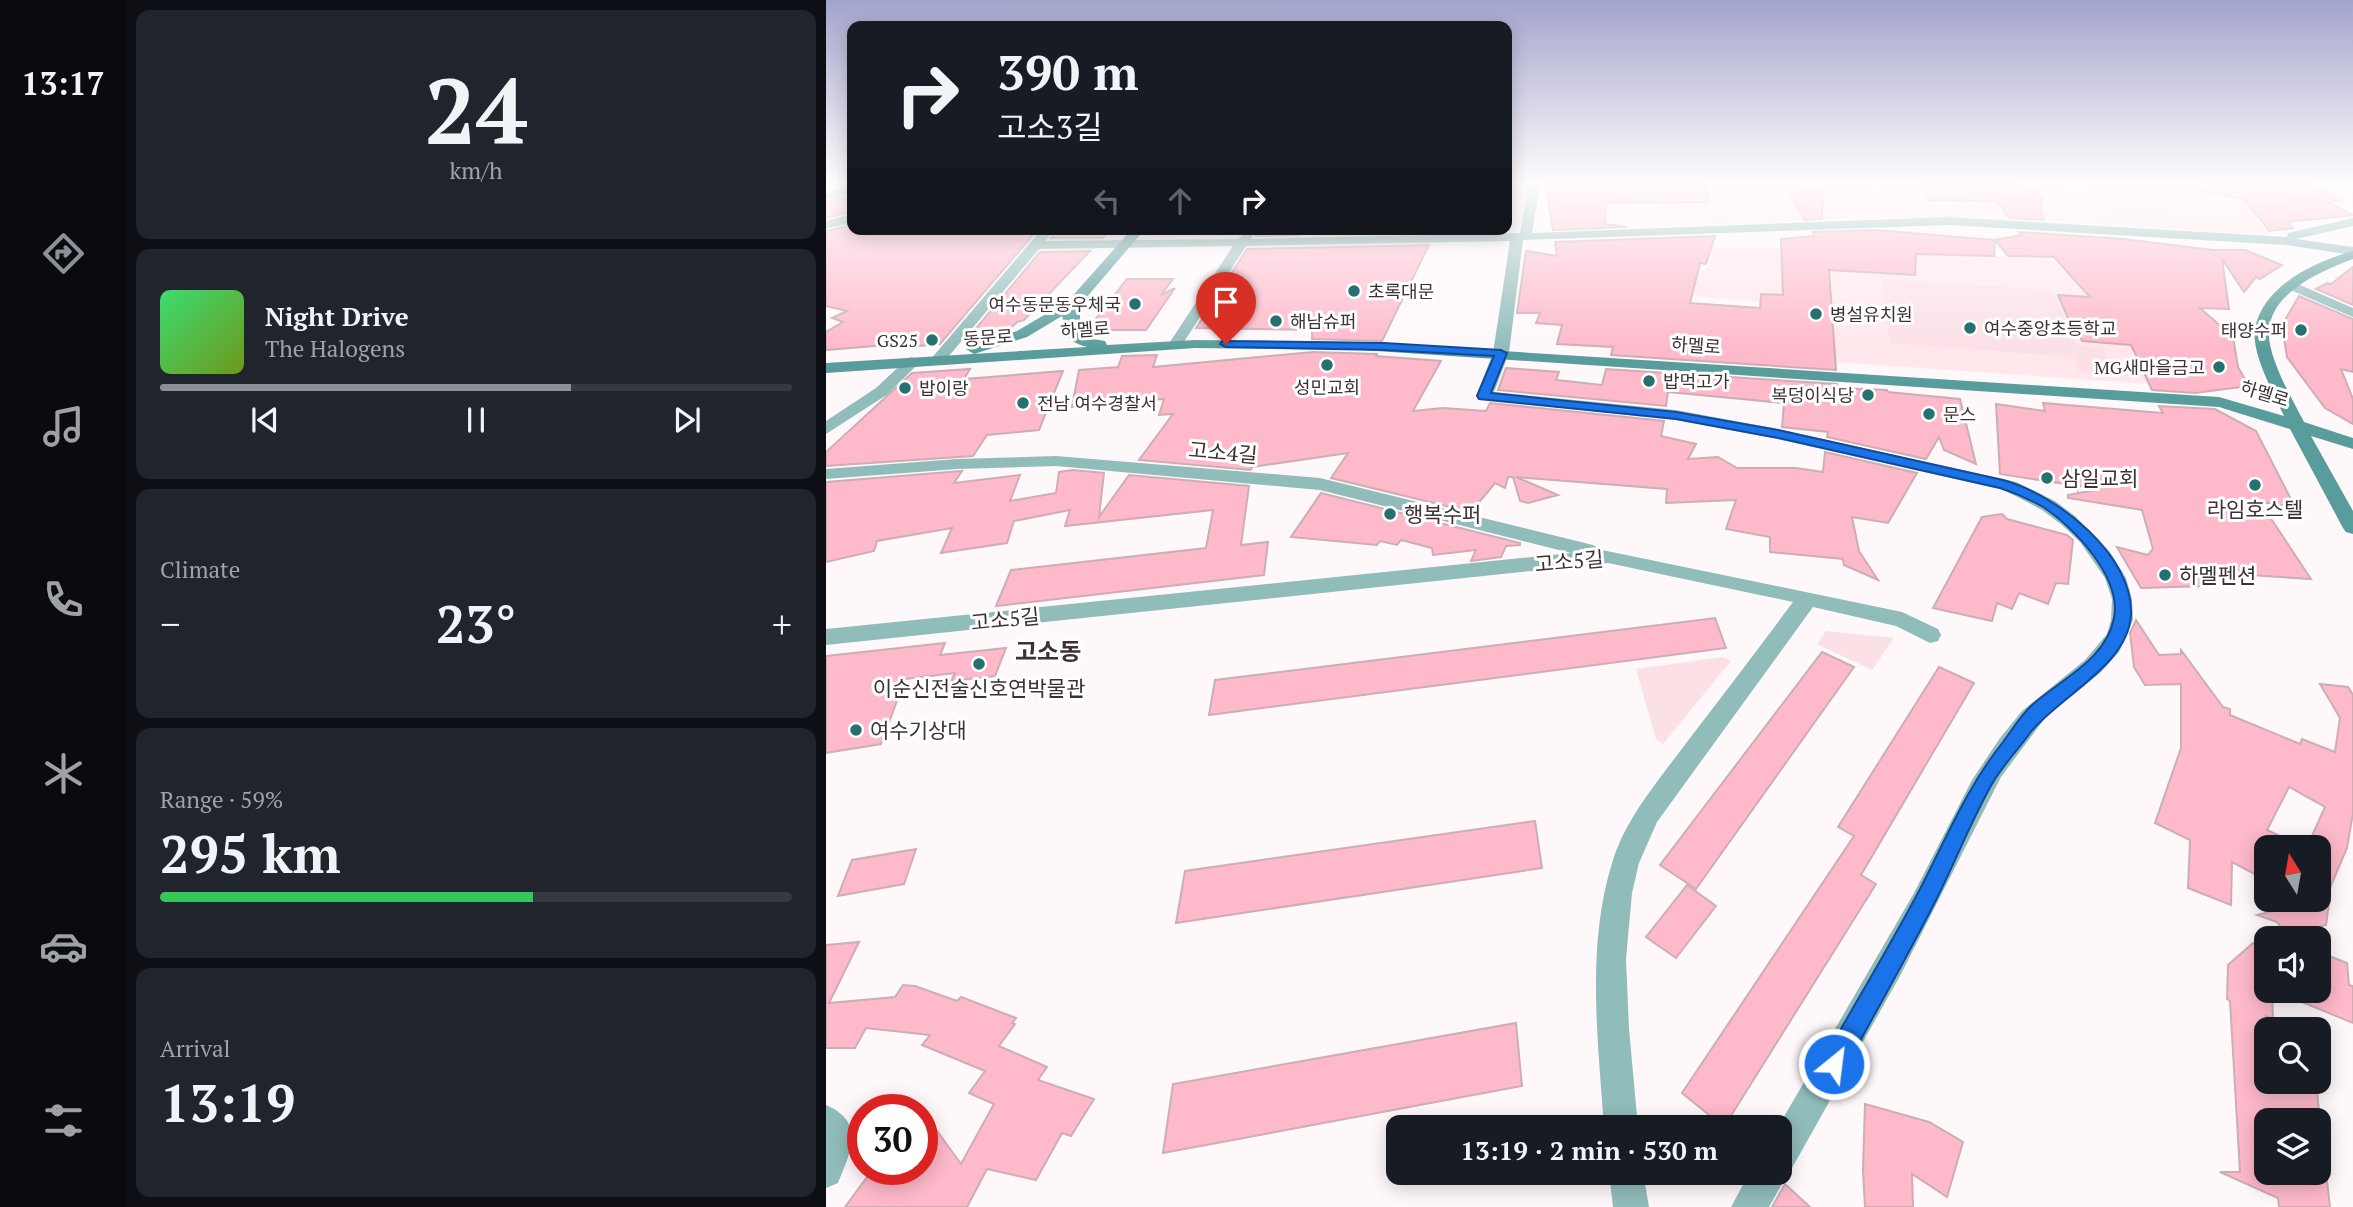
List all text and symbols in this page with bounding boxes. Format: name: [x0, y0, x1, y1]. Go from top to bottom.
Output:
text: 390 m: [997, 39, 1139, 104]
text: 24: [425, 49, 527, 170]
icon: right: [882, 49, 973, 140]
text: 13:17: [21, 62, 105, 104]
text: 고소3길: [997, 106, 1102, 148]
text: km/h: [449, 155, 503, 186]
icon: left: [1088, 182, 1126, 220]
icon: ahead: [1161, 182, 1199, 220]
icon: right: [1234, 182, 1272, 220]
icon: directions: [39, 229, 88, 278]
pin: [1196, 272, 1256, 344]
place label: 초록대문: [1368, 279, 1434, 303]
icon: arrive: [1207, 283, 1245, 321]
marker: 초록대문: [1346, 283, 1362, 299]
place label: 여수동문동우체국: [989, 292, 1121, 316]
marker: 여수동문동우체국: [1127, 296, 1143, 312]
text: Night Drive: [265, 299, 409, 333]
place label: 병설유치원: [1830, 302, 1913, 326]
marker: 병설유치원: [1808, 306, 1824, 322]
place label: 해남슈퍼: [1290, 309, 1356, 333]
marker: 해남슈퍼: [1268, 313, 1284, 329]
street label: 하멜로: [1059, 315, 1111, 343]
place label: 여수중앙초등학교: [1984, 316, 2116, 340]
place label: 태양수퍼: [2221, 318, 2287, 342]
marker: 여수중앙초등학교: [1962, 320, 1978, 336]
marker: 태양수퍼: [2293, 322, 2309, 338]
street label: 동문로: [962, 323, 1014, 351]
place label: GS25: [877, 328, 918, 352]
street label: 하멜로: [1670, 331, 1722, 359]
marker: GS25: [924, 332, 940, 348]
text: The Halogens: [265, 333, 405, 364]
place label: MG새마을금고: [2094, 355, 2205, 379]
marker: 성민교회: [1319, 357, 1335, 373]
marker: MG새마을금고: [2211, 359, 2227, 375]
place label: 밥먹고가: [1663, 369, 1730, 393]
marker: 밥먹고가: [1641, 373, 1657, 389]
street label: 하멜로: [2238, 374, 2292, 412]
place label: 성민교회: [1294, 375, 1360, 399]
place label: 밥이랑: [919, 376, 969, 400]
marker: 밥이랑: [897, 380, 913, 396]
place label: 복덩이식당: [1771, 383, 1854, 407]
marker: 복덩이식당: [1860, 387, 1876, 403]
place label: 전남 여수경찰서: [1037, 391, 1157, 415]
marker: 전남 여수경찰서: [1015, 395, 1031, 411]
icon: previous: [246, 401, 284, 439]
icon: pause: [457, 401, 495, 439]
icon: next: [668, 401, 706, 439]
icon: music: [39, 402, 88, 451]
place label: 문스: [1943, 402, 1976, 426]
marker: 문스: [1921, 406, 1937, 422]
street label: 고소4길: [1187, 435, 1259, 469]
place label: 삼일교회: [2061, 464, 2138, 492]
marker: 삼일교회: [2039, 470, 2055, 486]
marker: 라임호스텔: [2247, 477, 2263, 493]
place label: 라임호스텔: [2207, 495, 2303, 523]
place label: 행복수퍼: [1404, 500, 1481, 528]
marker: 행복수퍼: [1382, 506, 1398, 522]
street label: 고소5길: [1533, 544, 1605, 578]
text: Climate: [160, 554, 240, 585]
place label: 하멜펜션: [2179, 561, 2256, 589]
marker: 하멜펜션: [2157, 567, 2173, 583]
icon: phone: [39, 575, 88, 624]
text: 23°: [436, 589, 516, 658]
text: −: [160, 599, 180, 649]
text: +: [772, 599, 792, 649]
street label: 고소5길: [969, 601, 1041, 637]
district label: 고소동: [1015, 635, 1081, 667]
marker: 이순신전술신호연박물관: [971, 656, 987, 672]
place label: 이순신전술신호연박물관: [873, 674, 1085, 702]
place label: 여수기상대: [870, 716, 967, 744]
marker: 여수기상대: [848, 722, 864, 738]
icon: climate: [39, 749, 88, 798]
text: Range · 59%: [160, 784, 283, 815]
text: 295 km: [160, 819, 341, 888]
north arrow: [2254, 835, 2331, 912]
map controls: [2254, 835, 2331, 1185]
icon: car: [39, 922, 88, 971]
button: sound: [2254, 926, 2331, 1003]
button: search: [2254, 1017, 2331, 1094]
position arrow: [1797, 1027, 1871, 1101]
text: Arrival: [160, 1033, 231, 1064]
text: 13:19: [160, 1068, 295, 1137]
speed limit sign: 30: [847, 1094, 938, 1185]
icon: filters: [39, 1096, 88, 1145]
button: layers: [2254, 1108, 2331, 1185]
text: 13:19 · 2 min · 530 m: [1460, 1133, 1718, 1167]

